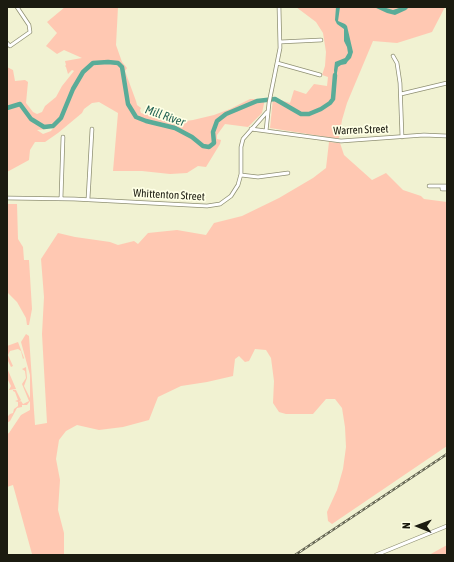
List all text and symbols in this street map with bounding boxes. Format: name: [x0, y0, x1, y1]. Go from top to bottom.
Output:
water label: Mill River: [143, 102, 187, 130]
street label: Warren Street: [333, 122, 389, 138]
street label: Whittenton Street: [133, 187, 205, 203]
north arrow: [398, 506, 438, 546]
text: N: [400, 522, 412, 529]

